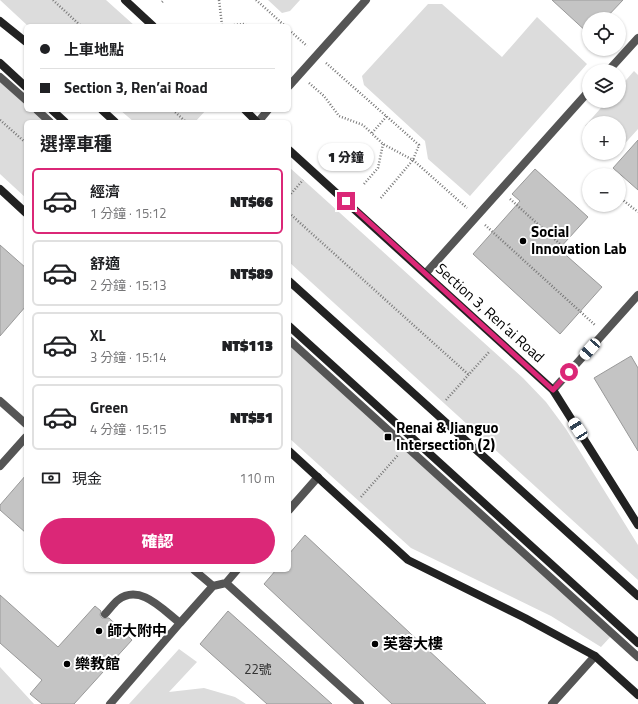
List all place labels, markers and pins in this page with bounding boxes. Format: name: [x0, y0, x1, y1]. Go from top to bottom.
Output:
place label: Social Innovation Lab: [531, 220, 627, 260]
marker: Social Innovation Lab: [518, 236, 528, 246]
place label: Renai & Jianguo Intersection (2): [396, 416, 498, 456]
marker: Renai & Jianguo Intersection (2): [383, 432, 393, 442]
place label: 師大附中: [107, 619, 167, 642]
marker: 師大附中: [94, 626, 104, 636]
place label: 芙蓉大樓: [383, 632, 443, 655]
marker: 芙蓉大樓: [370, 639, 380, 649]
place label: 樂教館: [75, 652, 120, 675]
marker: 樂教館: [62, 659, 72, 669]

